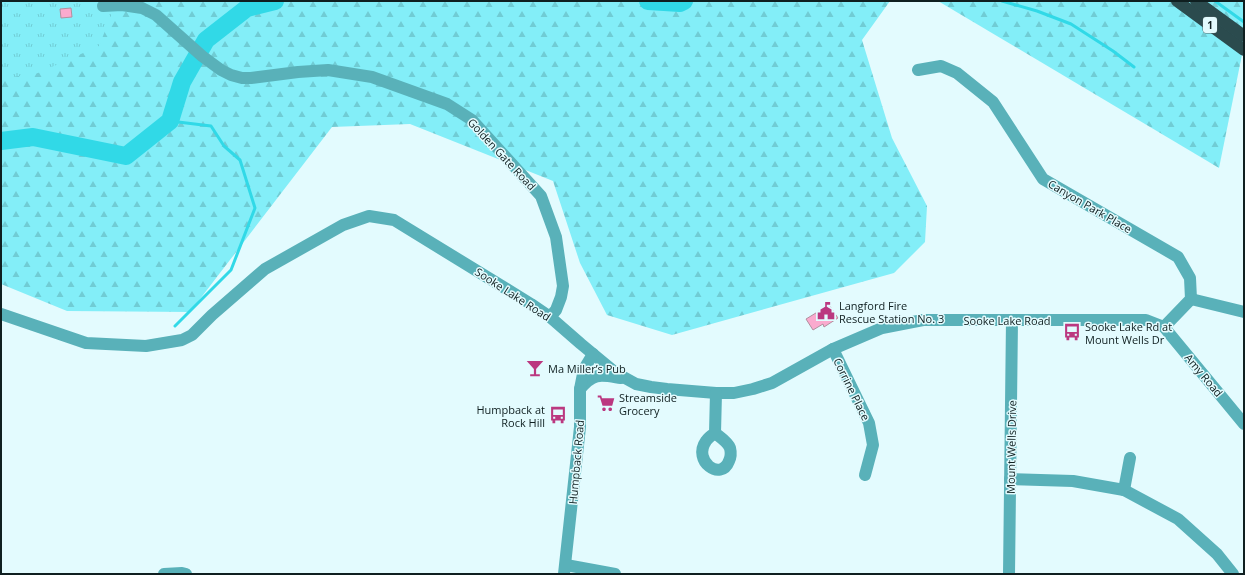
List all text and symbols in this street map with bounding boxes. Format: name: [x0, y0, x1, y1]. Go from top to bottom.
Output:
road number: 1: [1203, 17, 1217, 33]
street label: Golden Gate Road: [465, 115, 539, 193]
street label: Canyon Park Place: [1045, 176, 1135, 236]
street label: Sooke Lake Road: [472, 264, 554, 324]
place label: Langford Fire Rescue Station No. 3: [839, 298, 944, 326]
public building icon: Langford Fire Rescue Station No. 3: [816, 301, 836, 321]
street label: Sooke Lake Road: [964, 313, 1051, 328]
place label: Sooke Lake Rd at Mount Wells Dr: [1085, 319, 1172, 347]
bus stop icon: Sooke Lake Rd at Mount Wells Dr: [1062, 322, 1082, 342]
street label: Amy Road: [1182, 350, 1226, 400]
street label: Corrine Place: [830, 355, 874, 423]
bar icon: Ma Miller’s Pub: [525, 358, 545, 378]
place label: Ma Miller’s Pub: [548, 361, 626, 376]
place label: Streamside Grocery: [619, 390, 677, 418]
supermarket icon: Streamside Grocery: [596, 393, 616, 413]
street label: Mount Wells Drive: [1003, 400, 1019, 494]
place label: Humpback at Rock Hill: [476, 402, 545, 430]
bus stop icon: Humpback at Rock Hill: [548, 405, 568, 425]
street label: Humpback Road: [565, 419, 587, 505]

